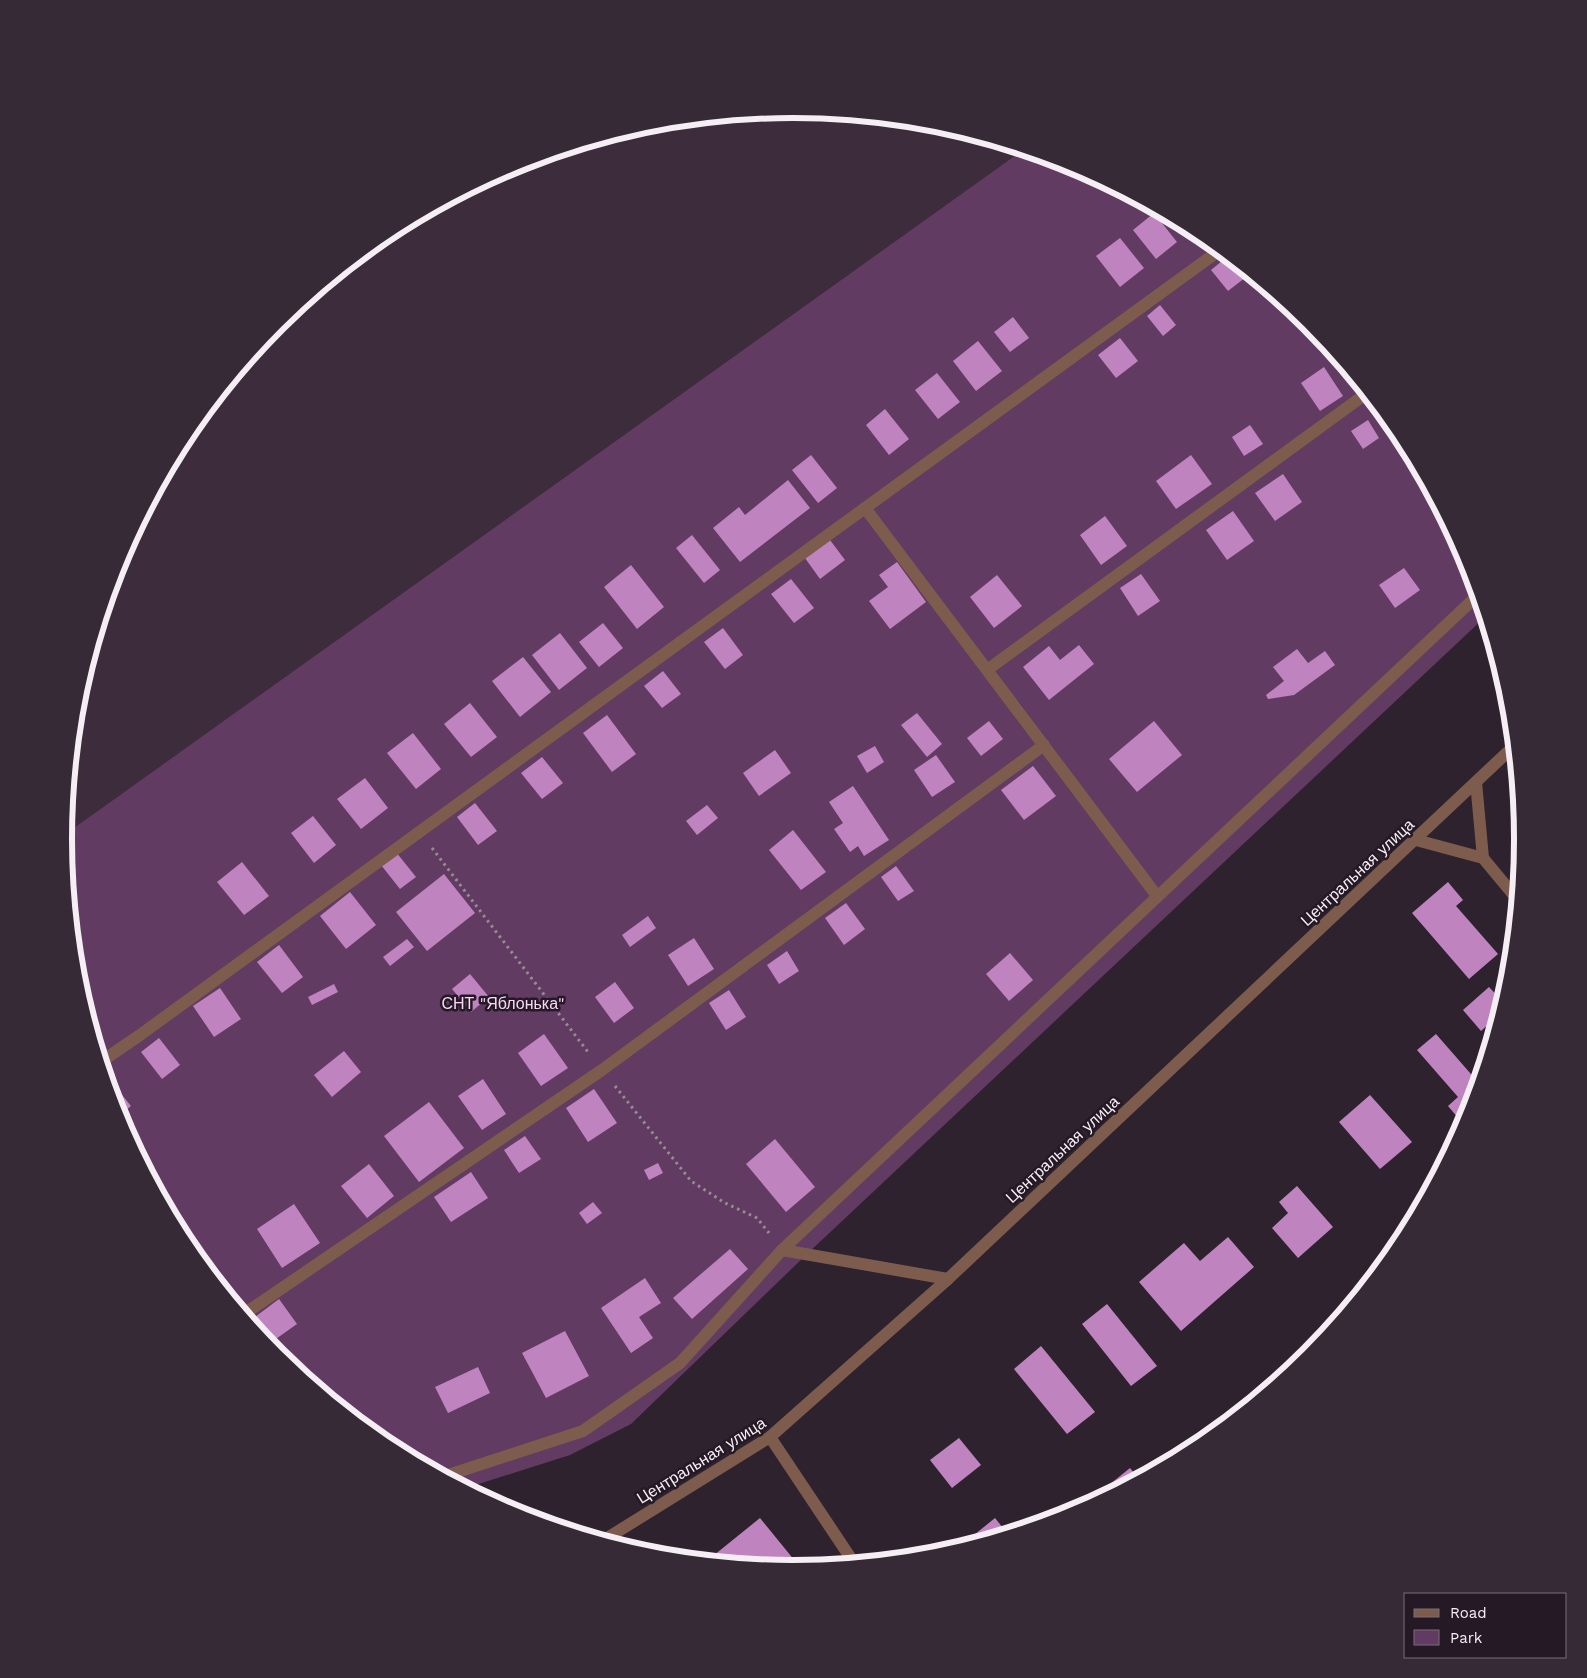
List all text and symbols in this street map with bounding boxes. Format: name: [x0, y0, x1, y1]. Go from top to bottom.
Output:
street label: Центральная улица: [1297, 815, 1418, 930]
park label: СНТ "Яблонька": [441, 994, 565, 1013]
street label: Центральная улица: [1002, 1092, 1123, 1207]
street label: Центральная улица: [633, 1413, 769, 1508]
legend: [1404, 1593, 1567, 1658]
text: Road: [1450, 1604, 1487, 1622]
text: Park: [1450, 1629, 1483, 1647]

